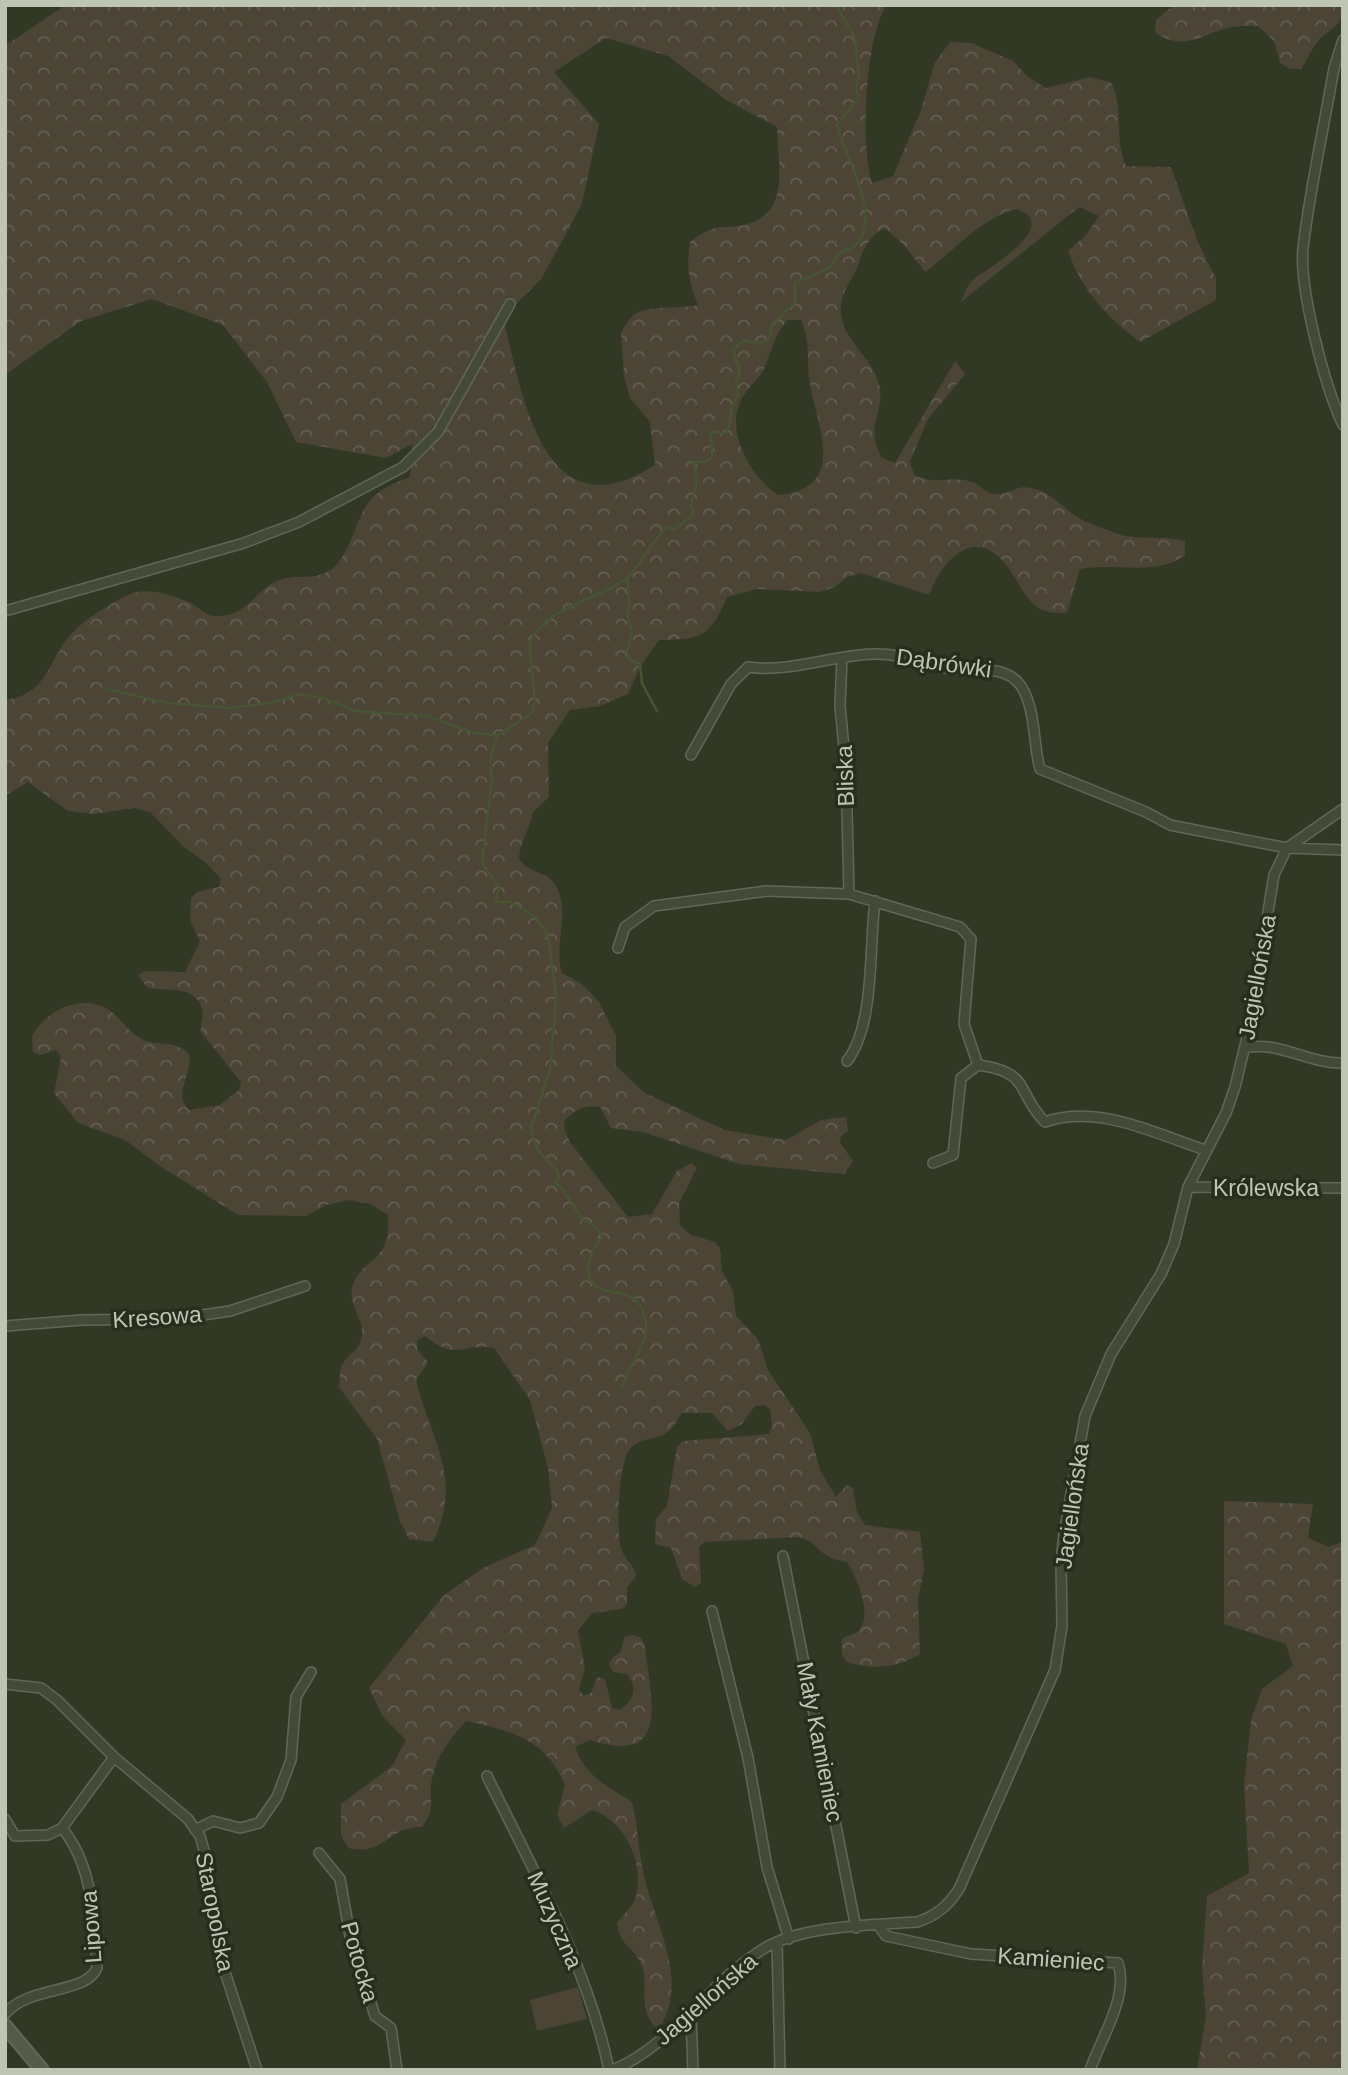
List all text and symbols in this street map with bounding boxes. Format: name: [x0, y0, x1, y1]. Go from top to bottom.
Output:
street label: Dąbrówki: [895, 643, 993, 683]
street label: Bliska: [831, 745, 859, 807]
street label: Jagiellońska: [1233, 912, 1281, 1042]
street label: Królewska: [1213, 1175, 1319, 1201]
street label: Kresowa: [111, 1301, 203, 1333]
street label: Jagiellońska: [1050, 1441, 1094, 1570]
street label: Mały Kamieniec: [792, 1660, 848, 1824]
street label: Staropolska: [191, 1850, 239, 1974]
street label: Muzyczna: [522, 1867, 588, 1973]
street label: Lipowa: [75, 1890, 107, 1964]
street label: Potocka: [336, 1918, 384, 2006]
street label: Kamieniec: [997, 1942, 1105, 1976]
street label: Jagiellońska: [650, 1948, 762, 2050]

